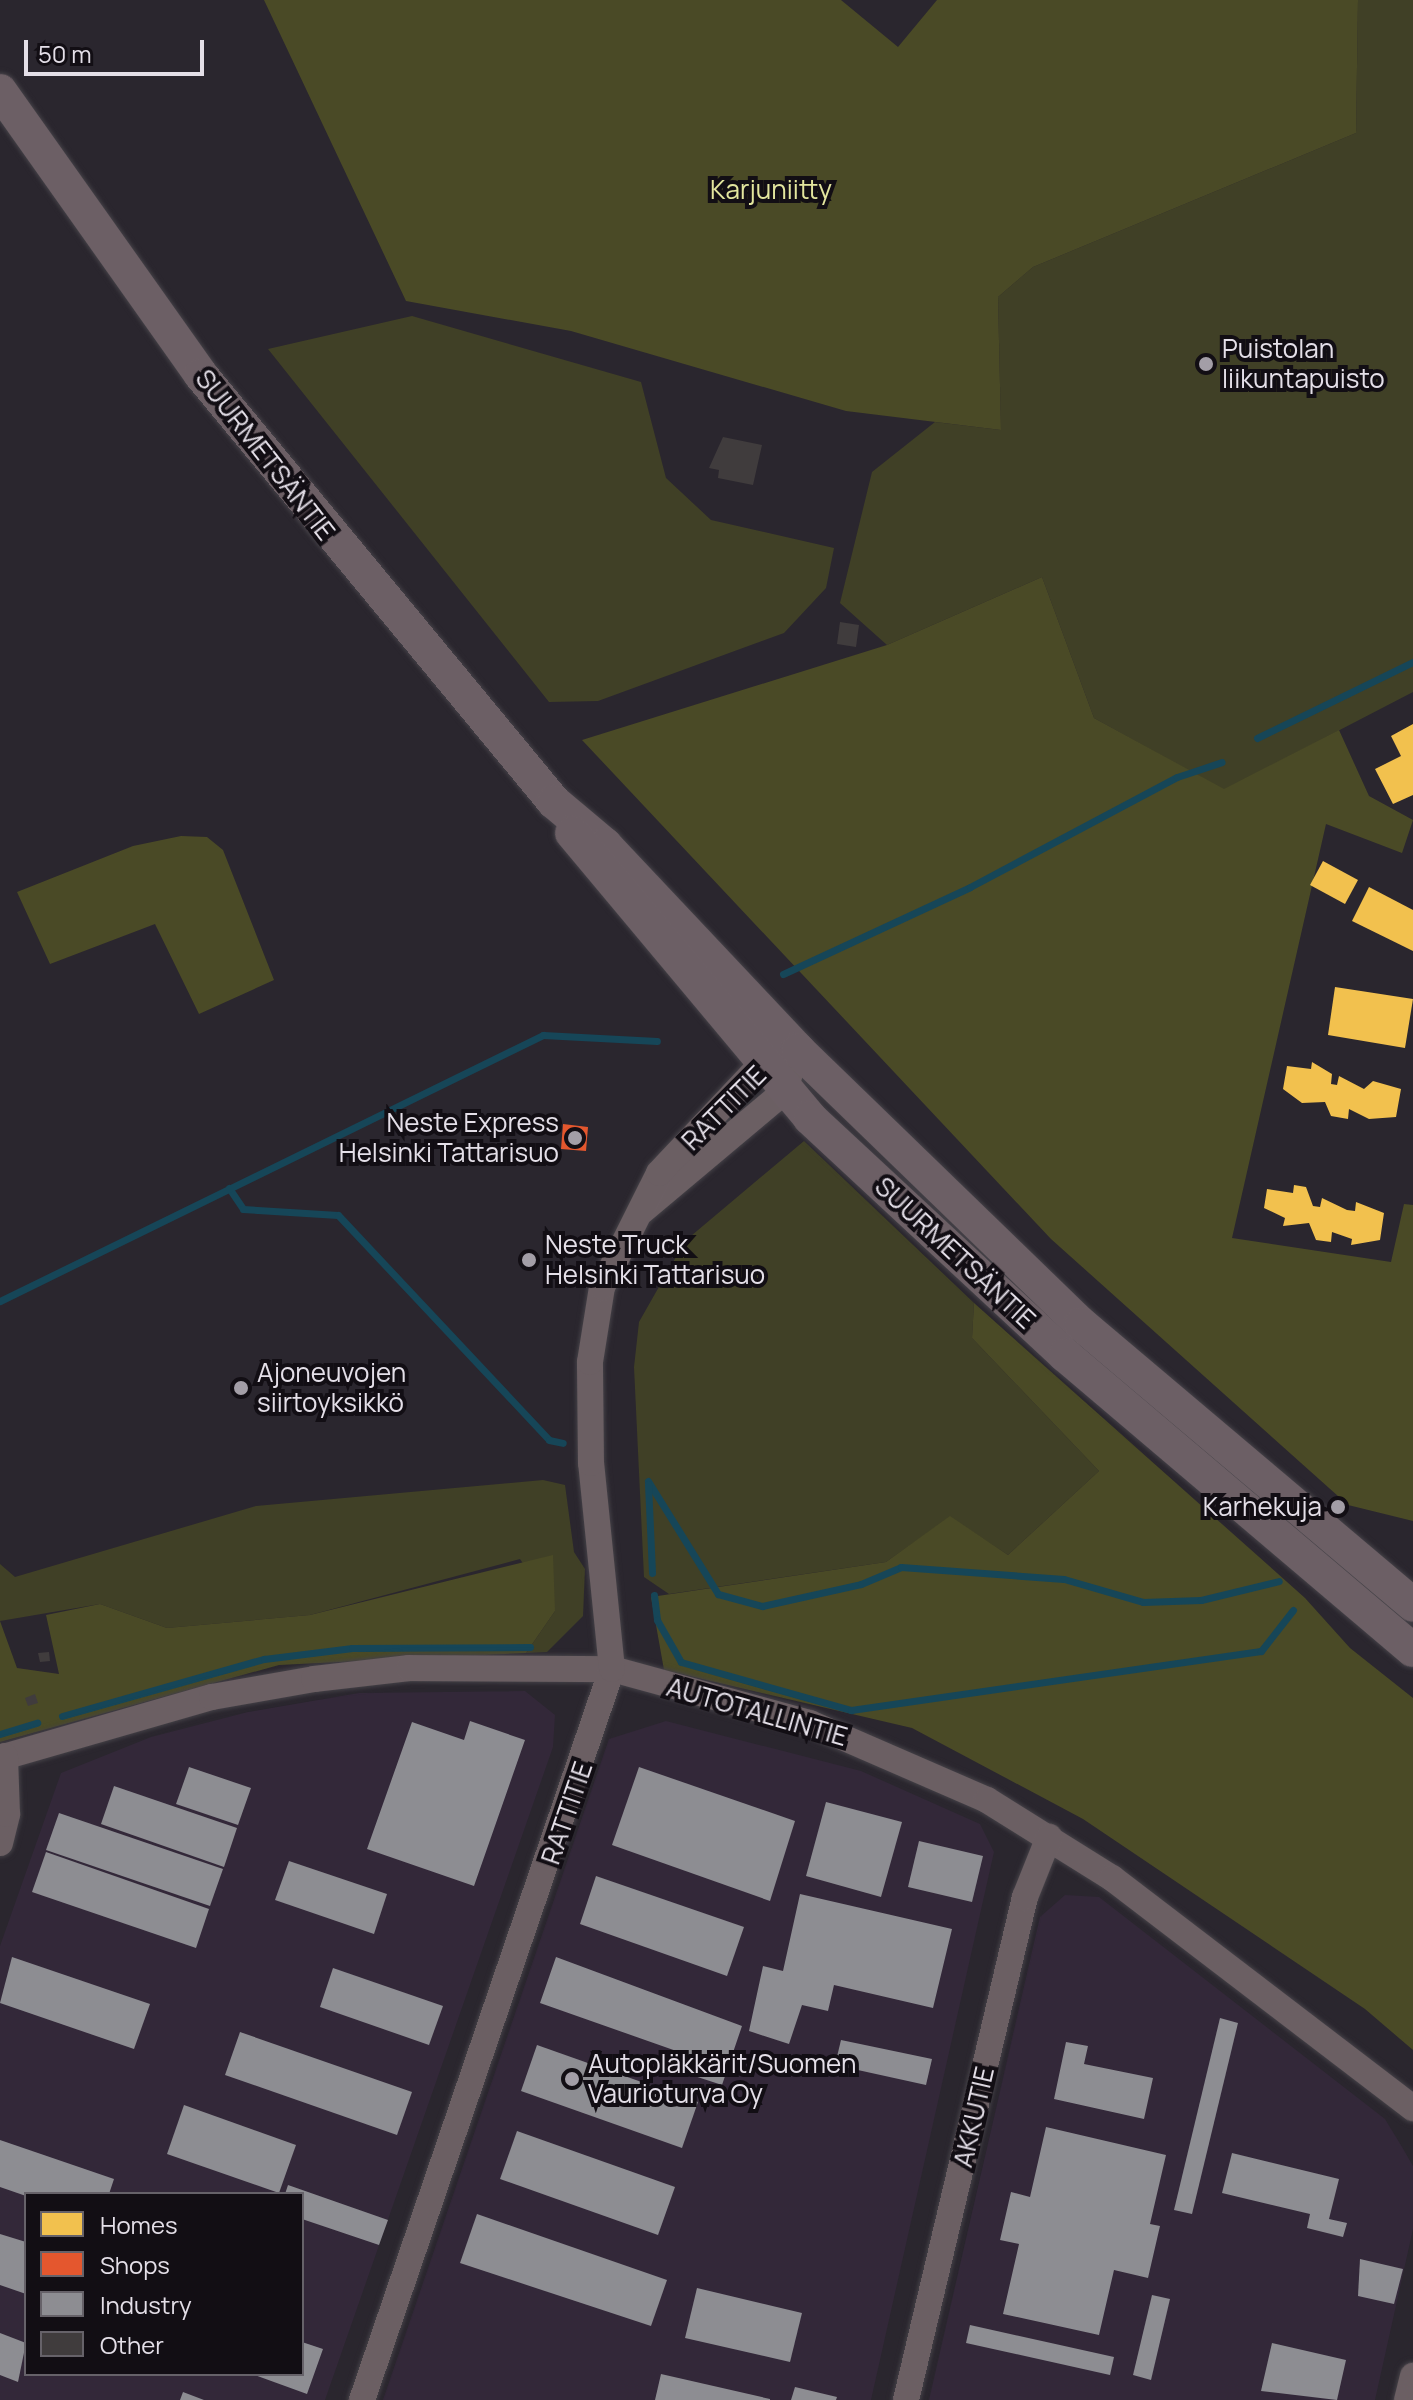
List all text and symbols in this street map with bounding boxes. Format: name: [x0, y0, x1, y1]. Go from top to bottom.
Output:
scale bar: [28, 24, 208, 74]
text: 50 m: [38, 37, 92, 70]
park label: Karjuniitty: [710, 174, 832, 206]
place label: Puistolan liikuntapuisto: [1222, 333, 1385, 394]
marker: Puistolan liikuntapuisto: [1197, 355, 1215, 373]
street label: SUURMETSÄNTIE: [189, 364, 341, 546]
street label: RATTITIE: [675, 1059, 773, 1157]
place label: Neste Express Helsinki Tattarisuo: [339, 1107, 559, 1168]
marker: Neste Express Helsinki Tattarisuo: [566, 1129, 584, 1147]
street label: SUURMETSÄNTIE: [868, 1171, 1042, 1335]
place label: Neste Truck Helsinki Tattarisuo: [545, 1229, 765, 1290]
marker: Neste Truck Helsinki Tattarisuo: [520, 1251, 538, 1269]
place label: Ajoneuvojen siirtoyksikkö: [257, 1357, 406, 1418]
marker: Ajoneuvojen siirtoyksikkö: [232, 1379, 250, 1397]
place label: Karhekuja: [1203, 1491, 1322, 1523]
marker: Karhekuja: [1329, 1498, 1347, 1516]
street label: AUTOTALLINTIE: [663, 1671, 851, 1753]
street label: RATTITIE: [535, 1758, 599, 1868]
place label: Autopläkkärit/Suomen Vaurioturva Oy: [588, 2048, 856, 2110]
street label: AKKUTIE: [947, 2064, 1001, 2170]
marker: Autopläkkärit/Suomen Vaurioturva Oy: [563, 2070, 581, 2088]
legend: [24, 2192, 304, 2376]
text: Homes: [100, 2208, 178, 2241]
text: Shops: [100, 2248, 170, 2281]
text: Industry: [100, 2288, 192, 2321]
text: Other: [100, 2328, 164, 2361]

